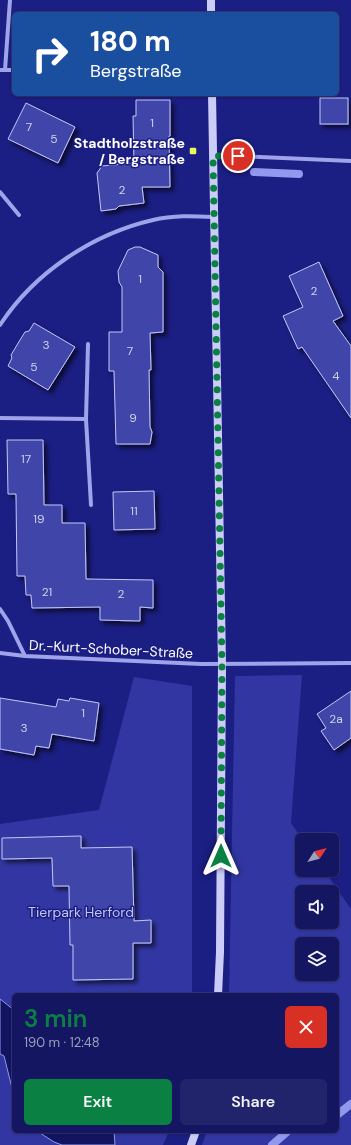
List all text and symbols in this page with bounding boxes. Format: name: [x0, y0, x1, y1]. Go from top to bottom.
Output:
text: 180 m: [90, 23, 171, 60]
icon: right: [24, 28, 76, 80]
text: Bergstraße: [90, 59, 182, 83]
house number: 1: [150, 115, 154, 131]
house number: 7: [26, 119, 32, 135]
house number: 5: [50, 131, 58, 147]
place label: Stadtholzstraße / Bergstraße: [74, 134, 185, 168]
pin: [221, 139, 255, 173]
icon: arrive: [227, 145, 249, 167]
marker: Stadtholzstraße / Bergstraße: [188, 146, 198, 156]
house number: 2: [119, 182, 126, 198]
house number: 1: [138, 271, 142, 287]
house number: 2: [311, 283, 318, 299]
house number: 3: [42, 337, 50, 353]
house number: 7: [127, 343, 133, 359]
house number: 5: [30, 359, 38, 375]
house number: 4: [332, 368, 340, 384]
house number: 9: [129, 410, 137, 426]
house number: 17: [21, 451, 31, 467]
house number: 11: [130, 503, 138, 519]
house number: 19: [33, 511, 45, 527]
house number: 21: [42, 584, 52, 600]
house number: 2: [118, 586, 125, 602]
street label: Dr.-Kurt-Schober-Straße: [29, 636, 193, 662]
house number: 1: [81, 705, 85, 721]
house number: 2a: [329, 711, 343, 727]
house number: 3: [20, 720, 28, 736]
north arrow: [295, 833, 339, 877]
map controls: [295, 833, 339, 981]
position arrow: [200, 835, 242, 877]
button: sound: [295, 885, 339, 929]
park label: Tierpark Herford: [28, 903, 134, 921]
button: layers: [295, 937, 339, 981]
text: 3 min: [24, 1003, 87, 1034]
button: close: [285, 1006, 327, 1048]
text: 190 m · 12:48: [24, 1034, 100, 1051]
button: Exit: [24, 1079, 172, 1125]
button: Share: [180, 1079, 327, 1125]

